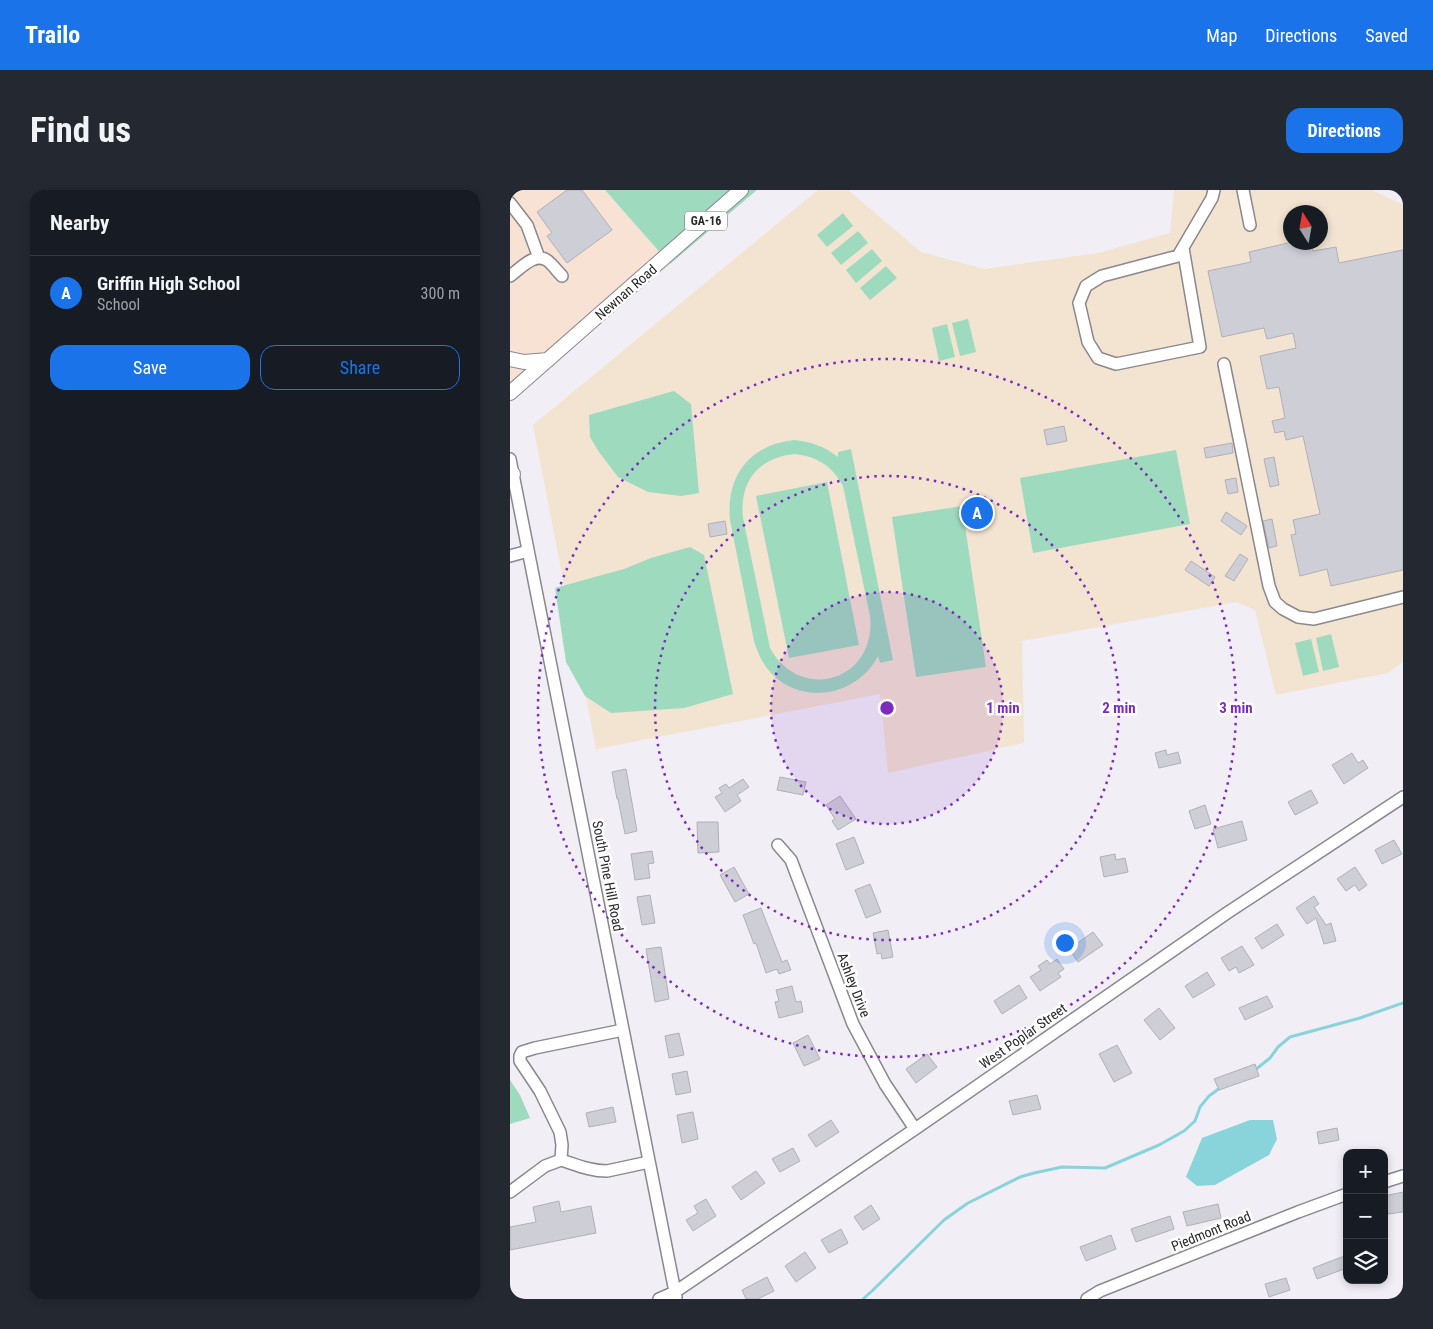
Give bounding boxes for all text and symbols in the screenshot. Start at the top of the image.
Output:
text: Trailo [25,21,80,49]
text: Map [1206,25,1237,46]
text: Directions [1265,25,1337,46]
text: Saved [1365,25,1408,46]
button: Directions [1286,108,1403,153]
text: Find us [30,110,131,151]
north arrow [1283,205,1328,250]
text: Nearby [50,211,109,235]
road number: GA-16 [685,212,727,230]
street label: Newnan Road [592,261,660,323]
text: Griffin High School [97,272,240,295]
text: A [61,284,71,303]
text: 300 m [421,284,460,303]
text: School [97,295,140,314]
button: Save [50,345,250,390]
button: Share [260,345,460,390]
pin: A [961,494,993,532]
centre of rings [878,699,896,717]
text: 1 min [986,699,1020,717]
text: 2 min [1102,699,1136,717]
text: 3 min [1219,699,1253,717]
street label: South Pine Hill Road [589,819,627,933]
your location [1052,930,1078,956]
street label: Ashley Drive [834,950,874,1020]
street label: West Poplar Street [976,1000,1070,1072]
map controls [1343,1149,1388,1284]
button: + [1343,1149,1388,1194]
button: − [1343,1194,1388,1239]
street label: Piedmont Road [1169,1208,1253,1254]
button: layers [1343,1239,1388,1284]

